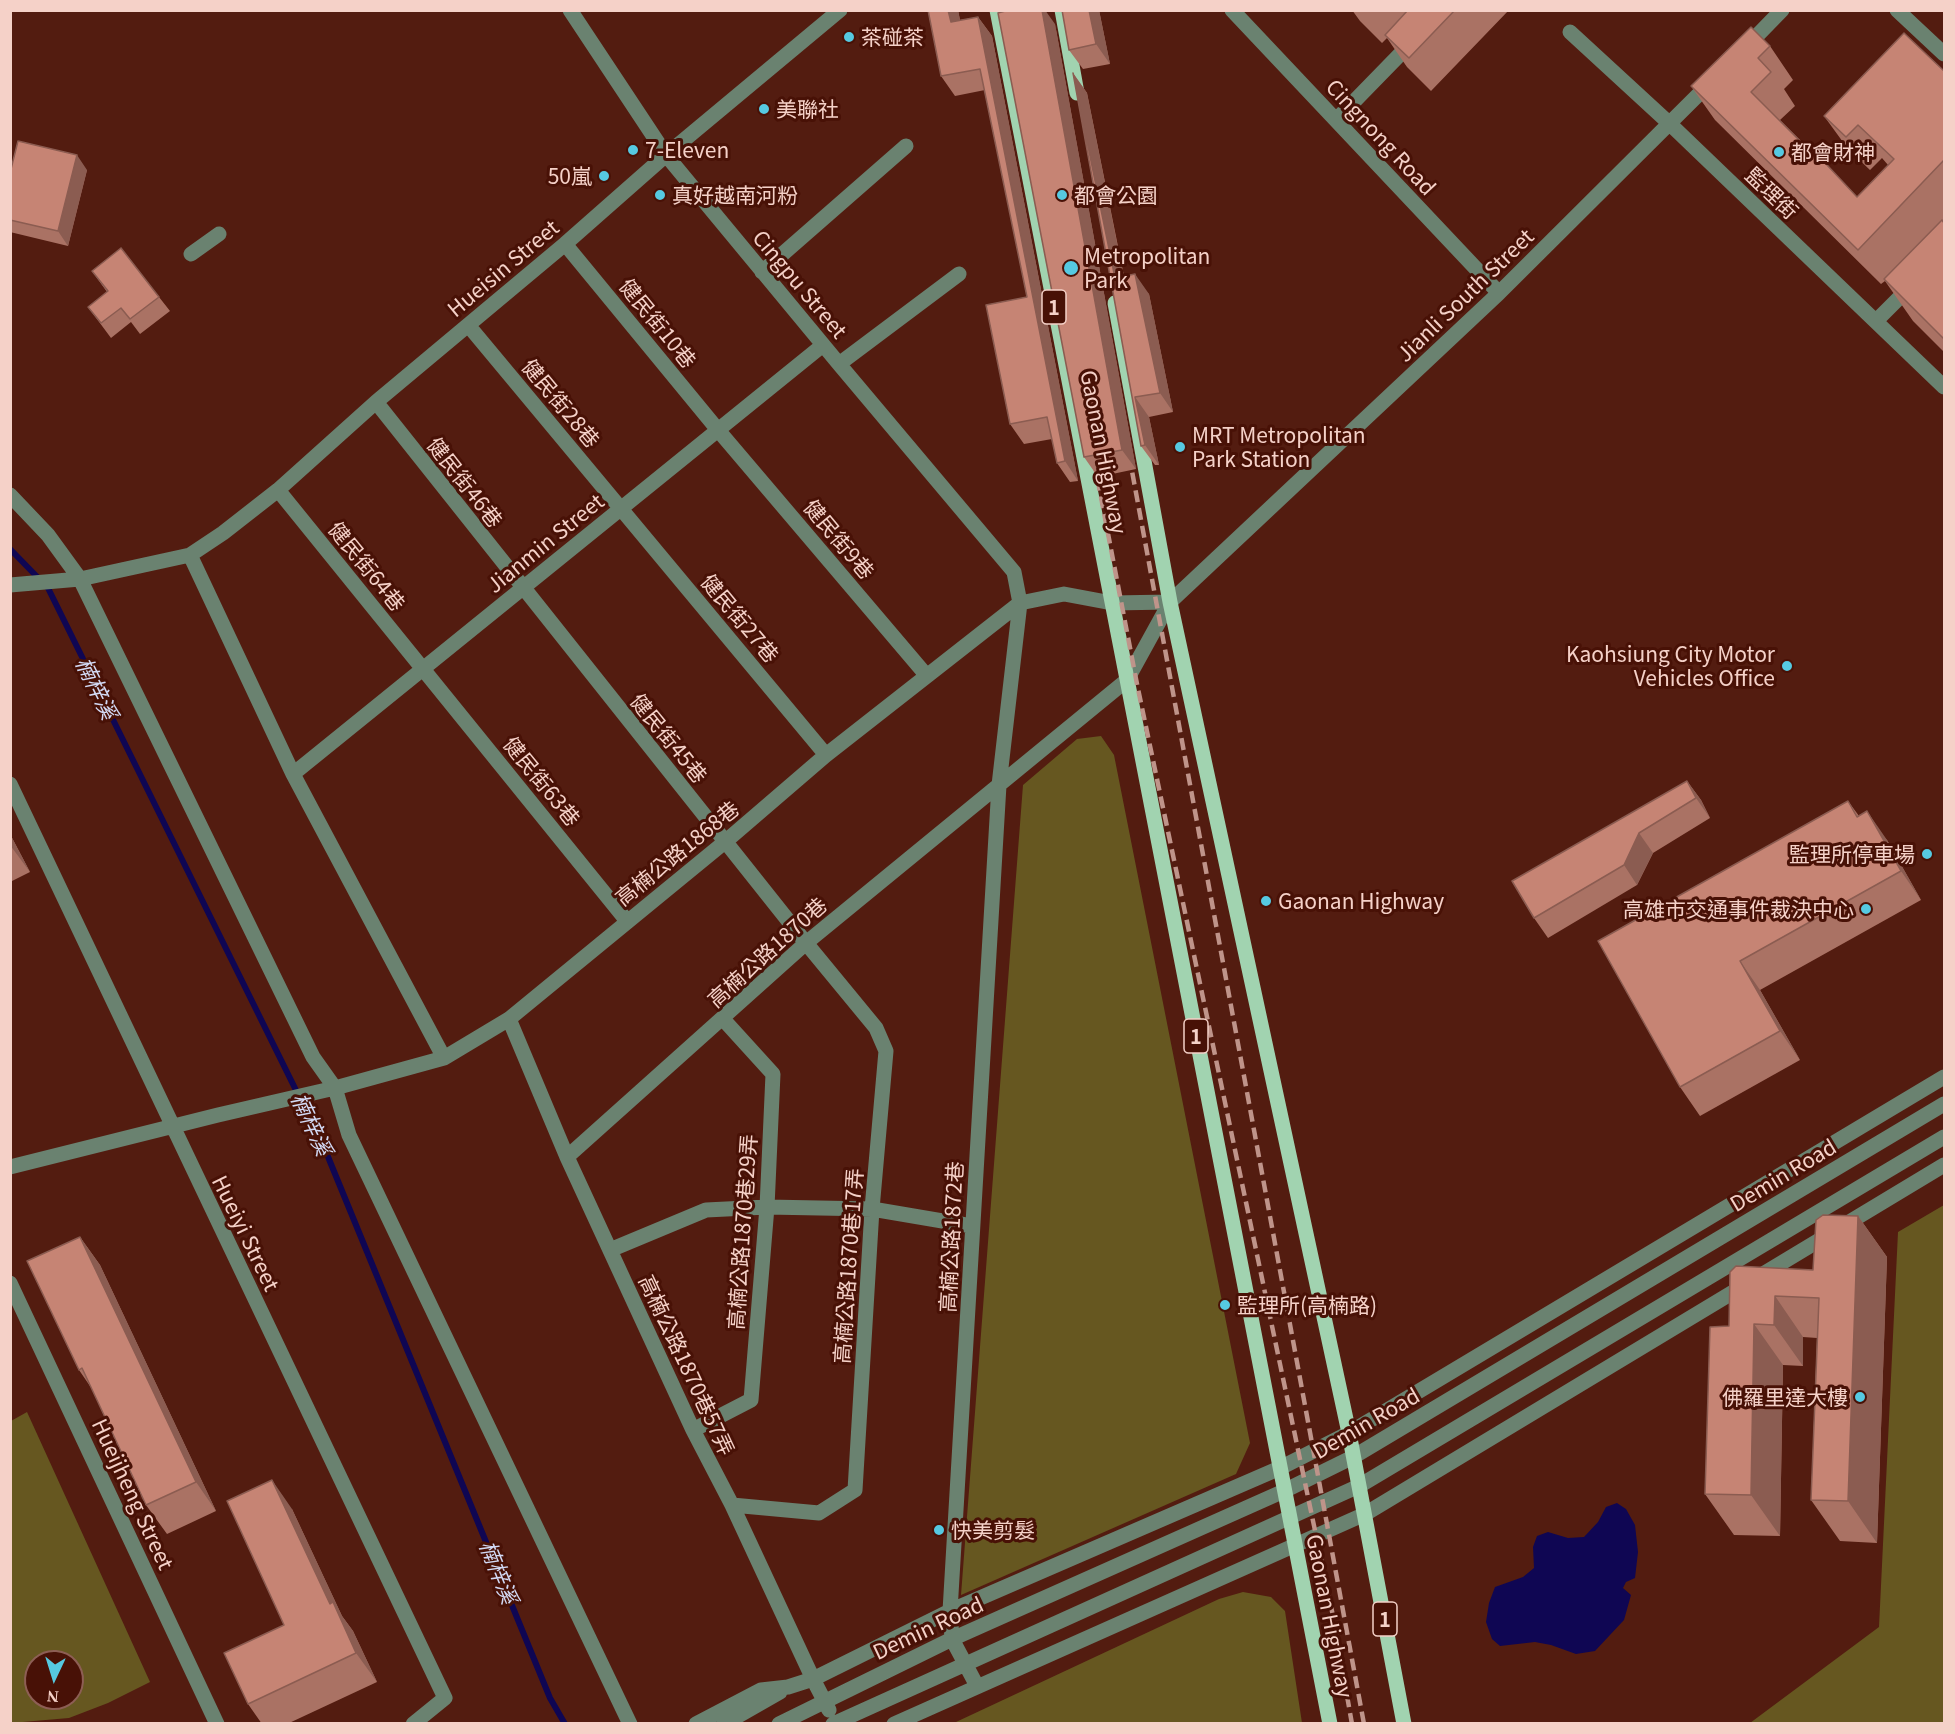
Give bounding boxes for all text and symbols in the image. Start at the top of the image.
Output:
place label: 茶碰茶 [861,24,924,50]
marker: 茶碰茶 [842,30,856,44]
street label: Cingnong Road [1321,74,1441,200]
place label: 美聯社 [776,96,839,122]
marker: 美聯社 [757,102,771,116]
place label: 7-Eleven [645,137,729,163]
place label: 都會財神 [1791,139,1875,165]
marker: 7-Eleven [626,143,640,157]
marker: 都會財神 [1772,145,1786,159]
street label: 監理街 [1741,162,1803,224]
place label: 50嵐 [548,163,592,189]
marker: 50嵐 [597,169,611,183]
place label: 真好越南河粉 [672,182,798,208]
place label: 都會公園 [1074,182,1158,208]
marker: 真好越南河粉 [653,188,667,202]
marker: 都會公園 [1055,188,1069,202]
street label: Hueisin Street [442,214,564,322]
street label: Jianli South Street [1392,223,1538,367]
street label: Cingpu Street [748,225,852,343]
place label: Metropolitan Park [1084,243,1210,293]
marker: Metropolitan Park [1062,259,1080,277]
street label: 健民街10巷 [614,273,702,373]
road number: 1 [1042,290,1066,324]
street label: 健民街28巷 [517,354,605,452]
street label: Gaonan Highway [1076,368,1132,536]
place label: MRT Metropolitan Park Station [1192,422,1366,472]
street label: 健民街46巷 [422,432,508,532]
marker: MRT Metropolitan Park Station [1173,440,1187,454]
street label: Jianmin Street [482,488,608,598]
street label: 健民街9巷 [799,494,879,584]
street label: 健民街64巷 [323,516,411,616]
street label: 健民街27巷 [696,569,784,667]
place label: Kaohsiung City Motor Vehicles Office [1566,641,1775,691]
water label: 楠梓溪 [71,653,123,723]
marker: Kaohsiung City Motor Vehicles Office [1780,659,1794,673]
street label: 健民街45巷 [625,688,713,788]
street label: 健民街63巷 [498,731,586,831]
street label: 高楠公路1868巷 [610,795,744,911]
place label: 監理所停車場 [1789,841,1915,867]
marker: 監理所停車場 [1920,847,1934,861]
place label: Gaonan Highway [1278,888,1444,914]
street label: 高楠公路1870巷 [702,892,832,1012]
marker: Gaonan Highway [1259,894,1273,908]
place label: 高雄市交通事件裁決中心 [1623,896,1854,922]
marker: 高雄市交通事件裁決中心 [1859,902,1873,916]
road number: 1 [1184,1019,1208,1053]
water label: 楠梓溪 [286,1089,338,1159]
street label: 高楠公路1870巷29弄 [723,1133,761,1331]
street label: Demin Road [1725,1134,1841,1216]
street label: 高楠公路1872巷 [934,1161,968,1313]
street label: 高楠公路1870巷17弄 [829,1167,867,1365]
street label: Hueiyi Street [207,1171,285,1295]
street label: 高楠公路1870巷57弄 [634,1271,740,1459]
place label: 監理所(高楠路) [1237,1292,1377,1318]
marker: 監理所(高楠路) [1218,1298,1232,1312]
street label: Demin Road [1308,1382,1424,1464]
place label: 佛羅里達大樓 [1722,1384,1848,1410]
marker: 佛羅里達大樓 [1853,1390,1867,1404]
street label: Hueijheng Street [87,1415,179,1573]
place label: 快美剪髮 [951,1517,1035,1543]
marker: 快美剪髮 [932,1523,946,1537]
street label: Gaonan Highway [1302,1532,1358,1700]
water label: 楠梓溪 [474,1536,524,1608]
street label: Demin Road [869,1591,987,1665]
road number: 1 [1373,1602,1397,1636]
north arrow [24,1650,84,1710]
text: N [46,1688,59,1705]

